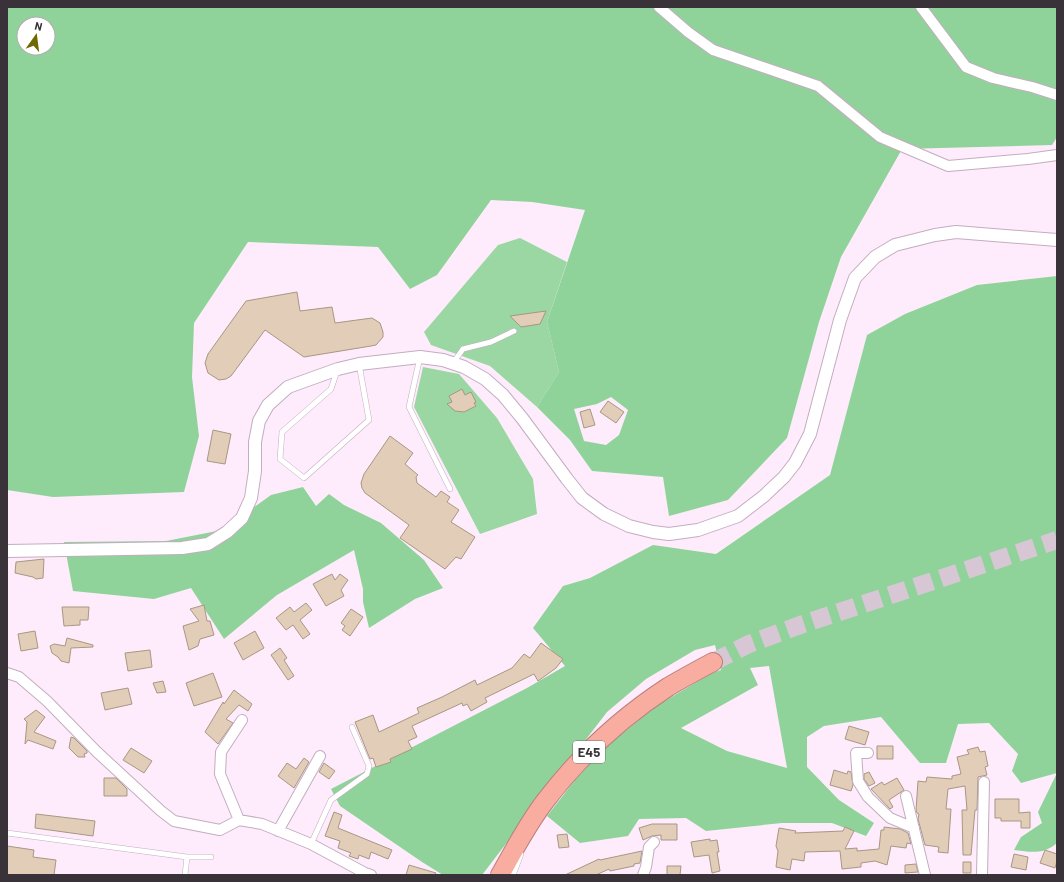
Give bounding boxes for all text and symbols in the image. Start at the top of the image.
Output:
north arrow [16,16,56,56]
text: N [33,19,44,33]
road number: E45 [573,741,605,763]

